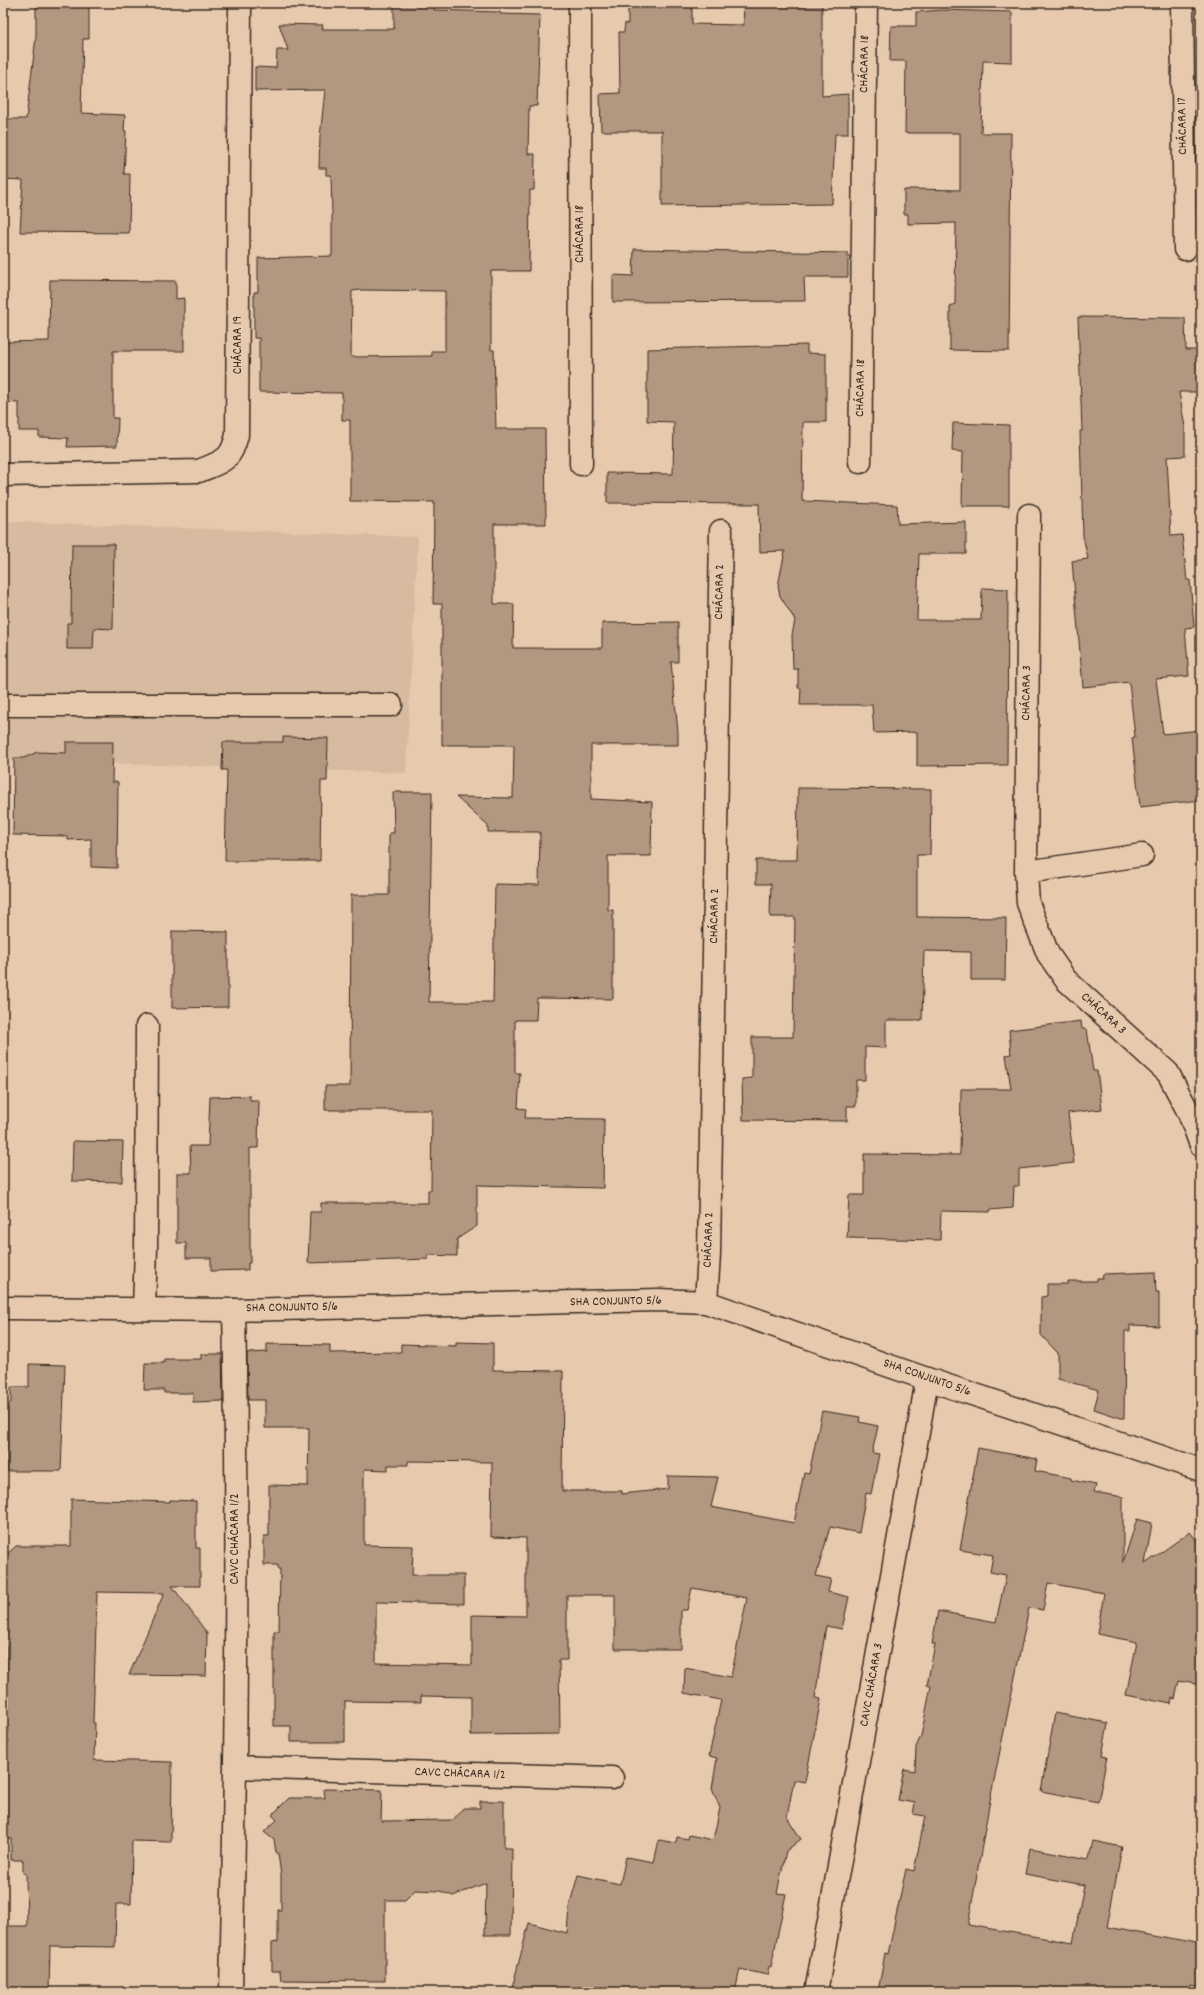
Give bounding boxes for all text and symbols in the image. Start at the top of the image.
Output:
street label: CHÁCARA 18 [855,35,875,93]
street label: CHÁCARA 17 [1173,97,1193,155]
street label: CHÁCARA 18 [571,205,590,263]
street label: CHÁCARA 19 [229,316,248,374]
street label: CHÁCARA 18 [851,359,871,417]
street label: CHÁCARA 2 [710,564,730,620]
street label: CHÁCARA 3 [1017,665,1037,721]
street label: CHÁCARA 2 [705,888,725,944]
street label: CHÁCARA 3 [1076,988,1130,1040]
street label: CHÁCARA 2 [699,1212,719,1268]
street label: SHA CONJUNTO 5/6 [570,1292,662,1312]
street label: SHA CONJUNTO 5/6 [246,1298,338,1318]
street label: SHA CONJUNTO 5/6 [880,1354,974,1402]
street label: CAVC CHÁCARA 1/2 [226,1493,245,1585]
street label: CAVC CHÁCARA 3 [855,1642,889,1728]
street label: CAVC CHÁCARA 1/2 [414,1763,506,1785]

